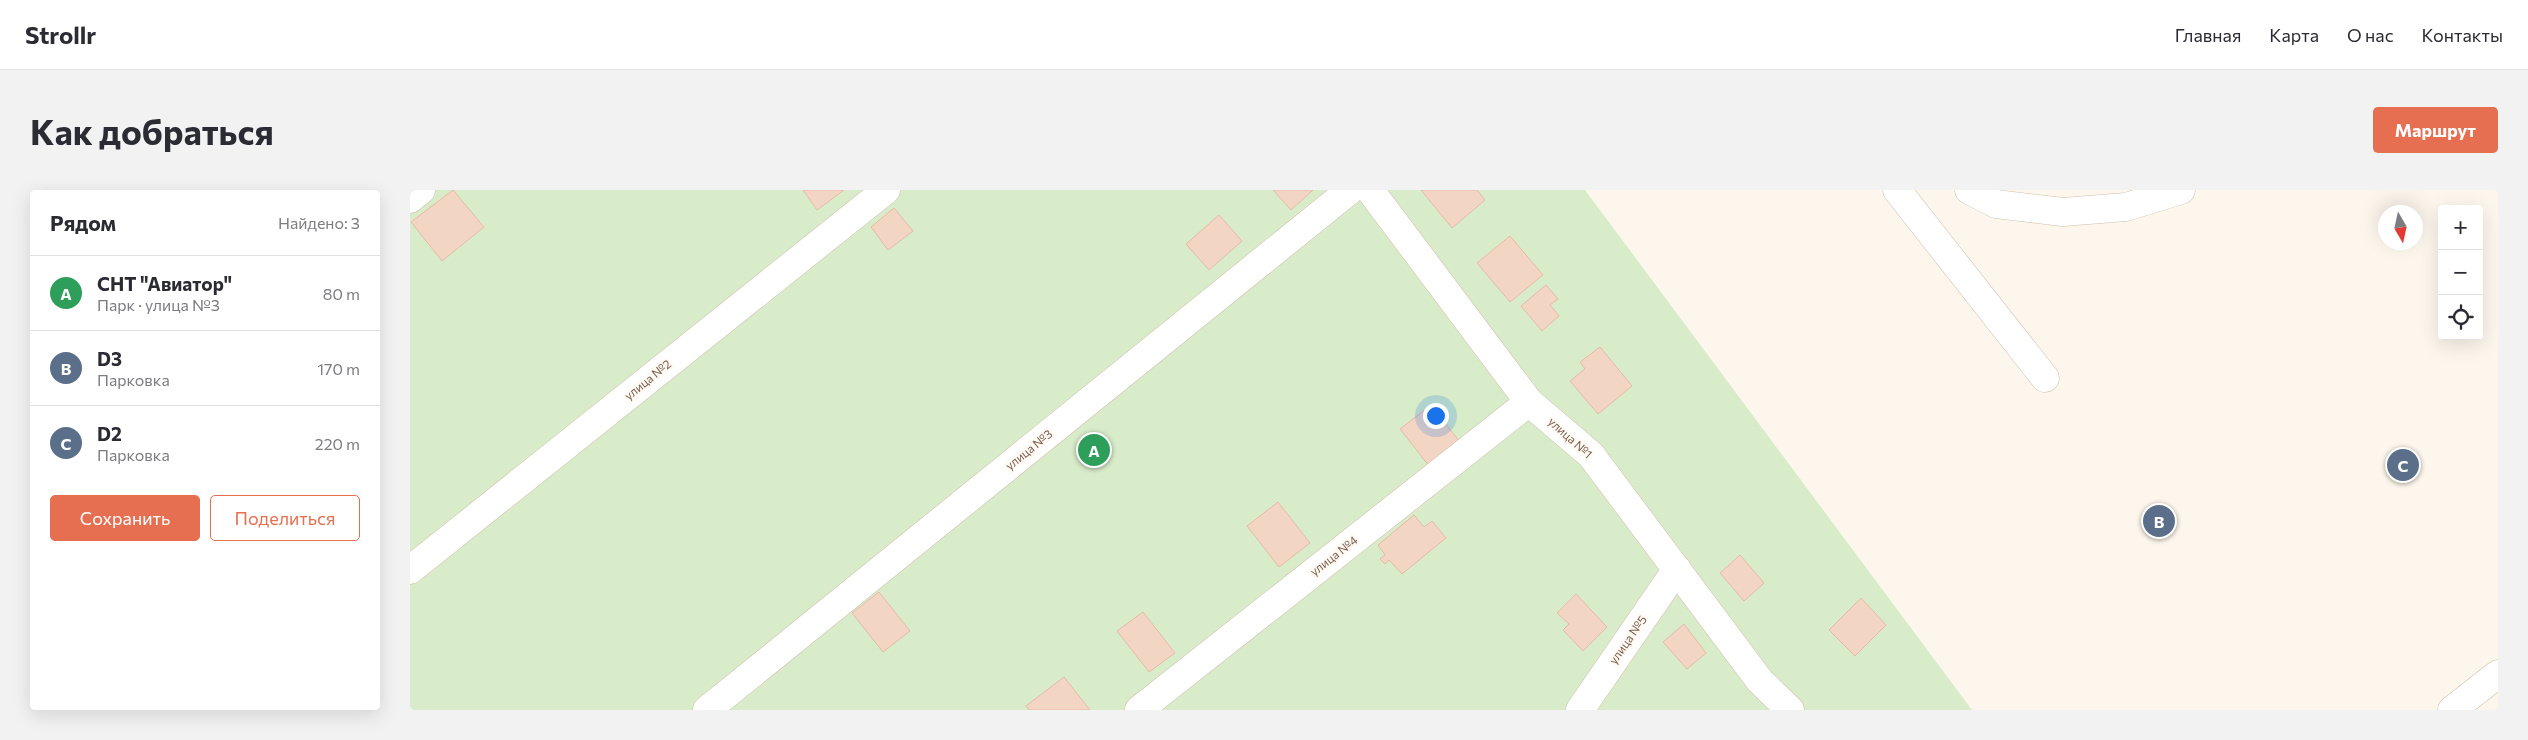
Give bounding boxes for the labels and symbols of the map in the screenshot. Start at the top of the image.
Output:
north arrow [2378,205,2423,250]
street label: улица №2 [621,356,674,402]
your location [1423,403,1449,429]
street label: улица №1 [1546,414,1596,461]
street label: улица №3 [1002,426,1055,472]
pin: A [1078,431,1110,469]
pin: C [2387,446,2419,484]
pin: B [2143,502,2175,540]
street label: улица №4 [1307,532,1360,578]
street label: улица №5 [1605,612,1649,666]

